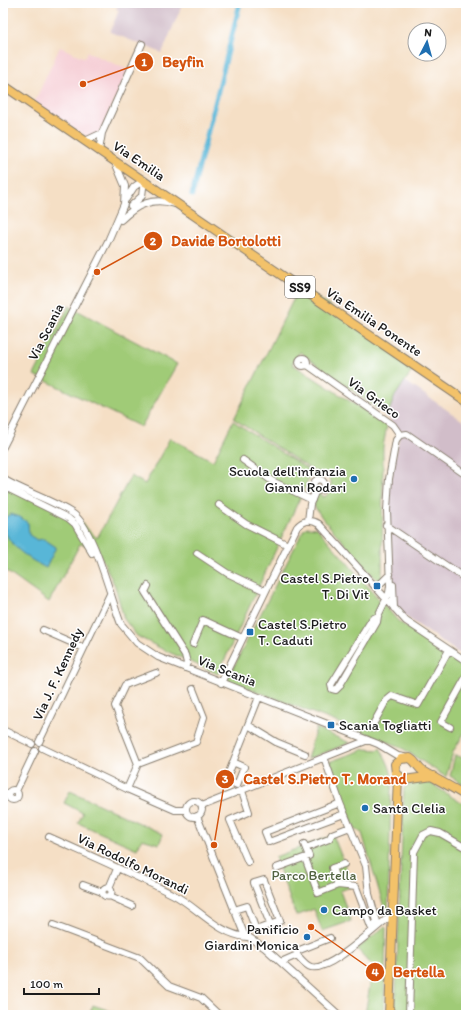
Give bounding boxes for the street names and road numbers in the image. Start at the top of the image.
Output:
street label: Via Emilia [110,137,168,185]
road number: SS9 [285,276,315,298]
street label: Via Emilia Ponente [323,284,425,361]
street label: Via Scania [24,301,68,363]
street label: Via Grieco [344,373,404,423]
street label: Via J. F. Kennedy [29,625,87,723]
street label: Via Scania [195,652,259,690]
street label: Via Rodolfo Morandi [75,830,191,898]

